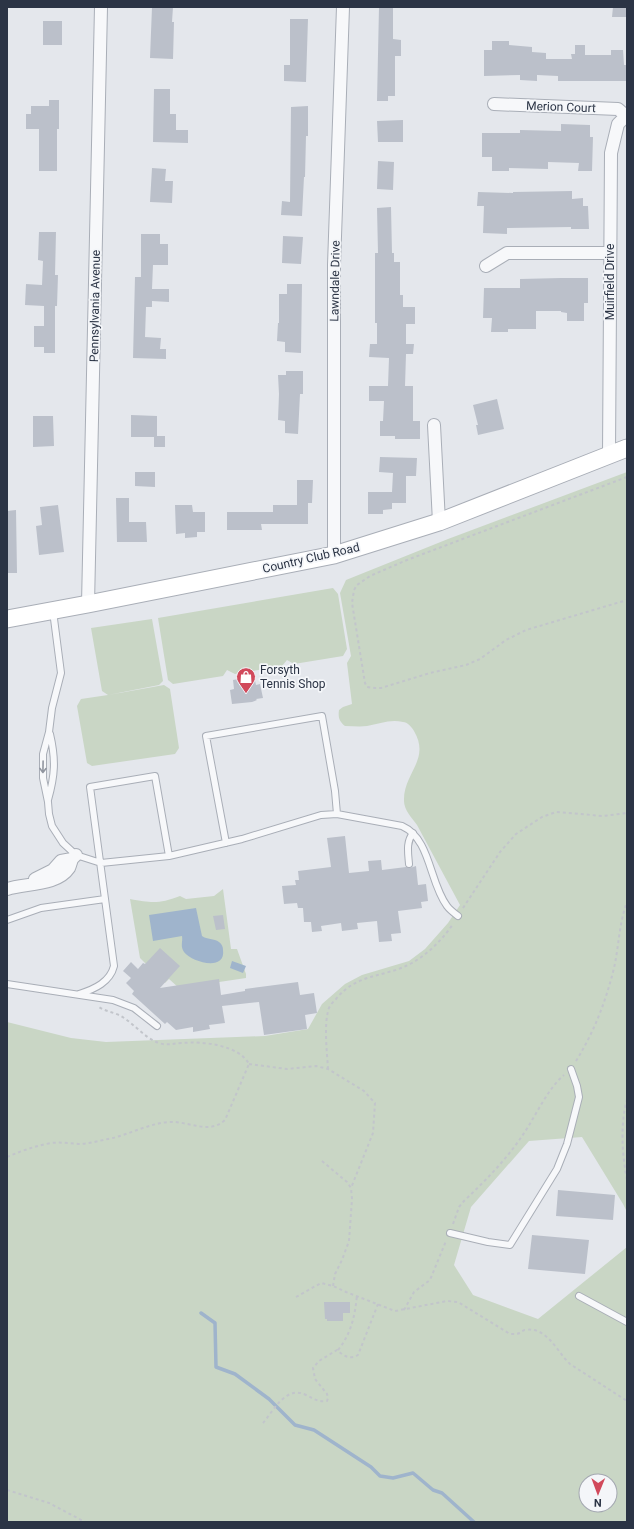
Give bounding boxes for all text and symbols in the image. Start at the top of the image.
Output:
street label: Merion Court [526,99,596,115]
street label: Lawndale Drive [327,240,343,322]
street label: Muirfield Drive [603,244,617,320]
street label: Pennsylvania Avenue [87,250,103,362]
street label: Country Club Road [261,540,361,576]
place label: Forsyth Tennis Shop [260,663,326,691]
shop icon: Forsyth Tennis Shop [235,666,257,694]
one-way arrow [39,760,47,773]
north arrow [578,1473,618,1513]
text: N [594,1496,602,1509]

